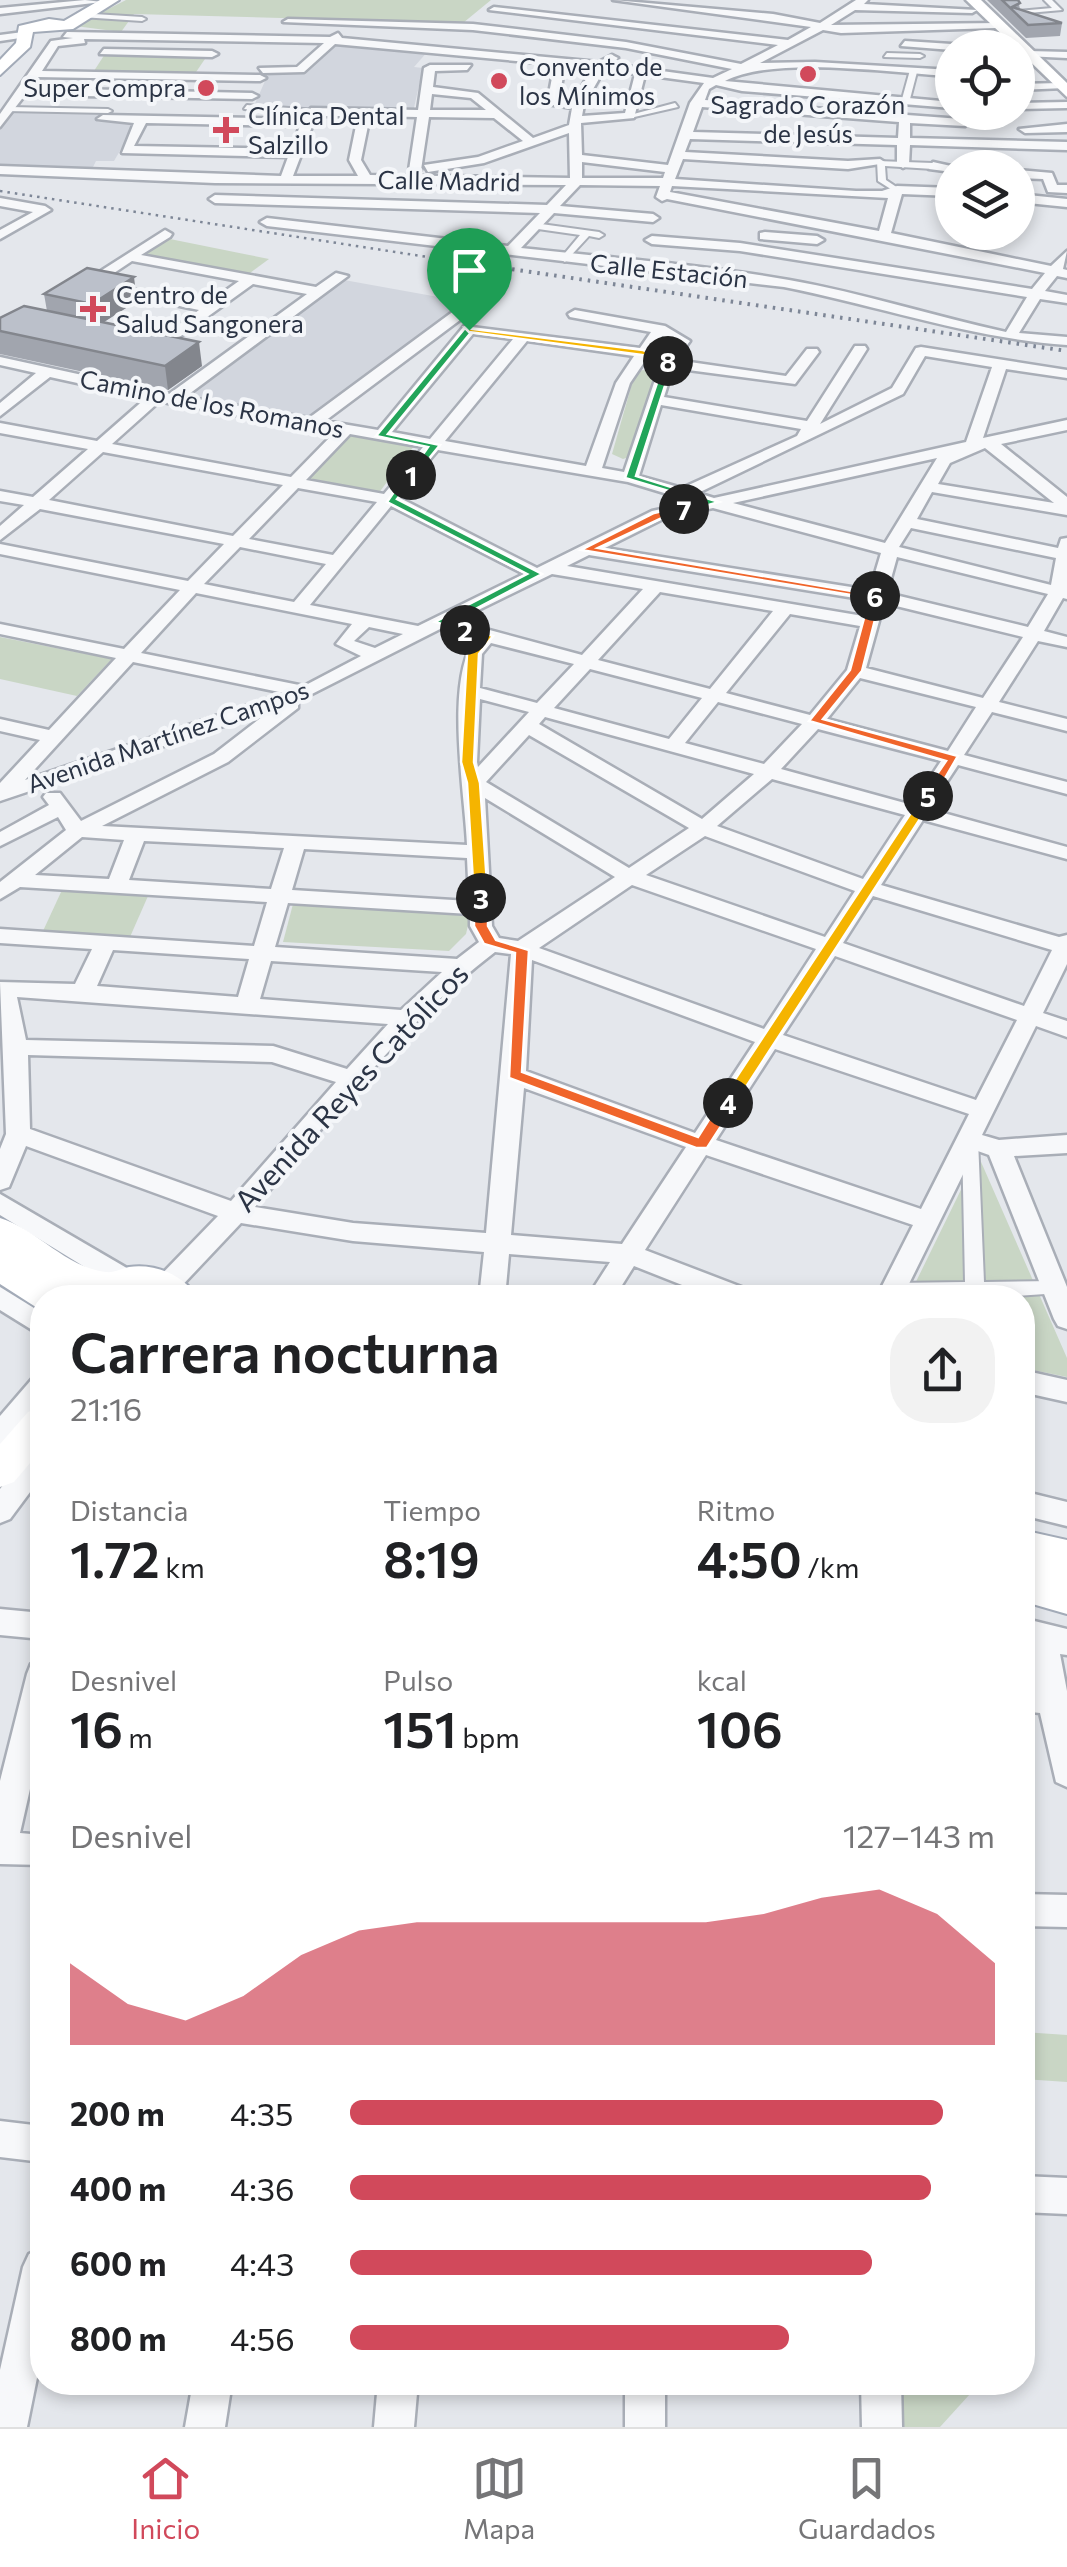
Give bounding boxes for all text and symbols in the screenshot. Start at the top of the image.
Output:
map controls [935,30,1035,250]
button: locate [935,30,1035,130]
place label: Convento de los Mínimos [519,51,662,110]
marker: Sagrado Corazón de Jesús [797,63,819,85]
marker: Convento de los Mínimos [488,70,510,92]
place label: Super Compra [23,72,186,102]
marker: Super Compra [195,77,217,99]
place label: Sagrado Corazón de Jesús [711,89,905,148]
place label: Clínica Dental Salzillo [248,100,404,159]
marker: Clínica Dental Salzillo [213,117,239,143]
button: layers [935,150,1035,250]
street label: Calle Madrid [377,164,521,196]
pin [427,228,512,331]
icon: arrive [442,243,497,298]
street label: Calle Estación [589,247,749,293]
place label: Centro de Salud Sangonera [116,279,304,338]
marker: Centro de Salud Sangonera [80,296,106,322]
pin: 8 [643,336,693,386]
text: 8 [659,344,677,378]
street label: Camino de los Romanos [78,363,347,443]
pin: 1 [386,450,436,500]
text: 1 [405,458,417,492]
pin: 7 [659,484,709,534]
text: 7 [676,492,692,526]
pin: 6 [850,571,900,621]
text: 6 [866,579,884,613]
pin: 2 [440,605,490,655]
text: 2 [457,613,473,647]
street label: Avenida Martínez Campos [23,674,312,798]
pin: 5 [903,771,953,821]
text: 5 [920,779,936,813]
pin: 3 [456,873,506,923]
text: 3 [473,881,489,915]
street label: Avenida Reyes Católicos [225,954,475,1218]
pin: 4 [703,1078,753,1128]
text: 4 [719,1086,737,1120]
text: Carrera nocturna [70,1317,500,1384]
button: share [890,1318,995,1423]
text: 21:16 [70,1388,142,1428]
text: Distancia [70,1493,188,1527]
text: Tiempo [383,1493,481,1527]
text: Ritmo [697,1493,775,1527]
text: 1.72 [70,1527,160,1588]
text: 8:19 [383,1527,480,1588]
text: 4:50 [697,1527,802,1588]
text: km [160,1550,205,1584]
text: /km [802,1550,859,1584]
text: Desnivel [70,1663,177,1697]
text: Pulso [383,1663,453,1697]
text: kcal [697,1663,747,1697]
text: 16 [70,1697,123,1758]
text: 151 [383,1697,457,1758]
text: 106 [697,1697,783,1758]
text: m [123,1720,153,1754]
text: bpm [457,1720,520,1754]
text: Desnivel [70,1815,192,1855]
text: 127–143 m [843,1815,995,1855]
text: 200 m [70,2093,165,2133]
text: 4:35 [230,2093,293,2133]
text: 400 m [70,2168,166,2208]
text: 4:36 [230,2168,294,2208]
text: 600 m [70,2243,166,2283]
text: 4:43 [230,2243,294,2283]
text: 800 m [70,2318,166,2358]
text: 4:56 [230,2318,295,2358]
tab: Inicio [131,2451,200,2545]
tab: Mapa [463,2451,535,2545]
tab: Guardados [798,2451,936,2545]

